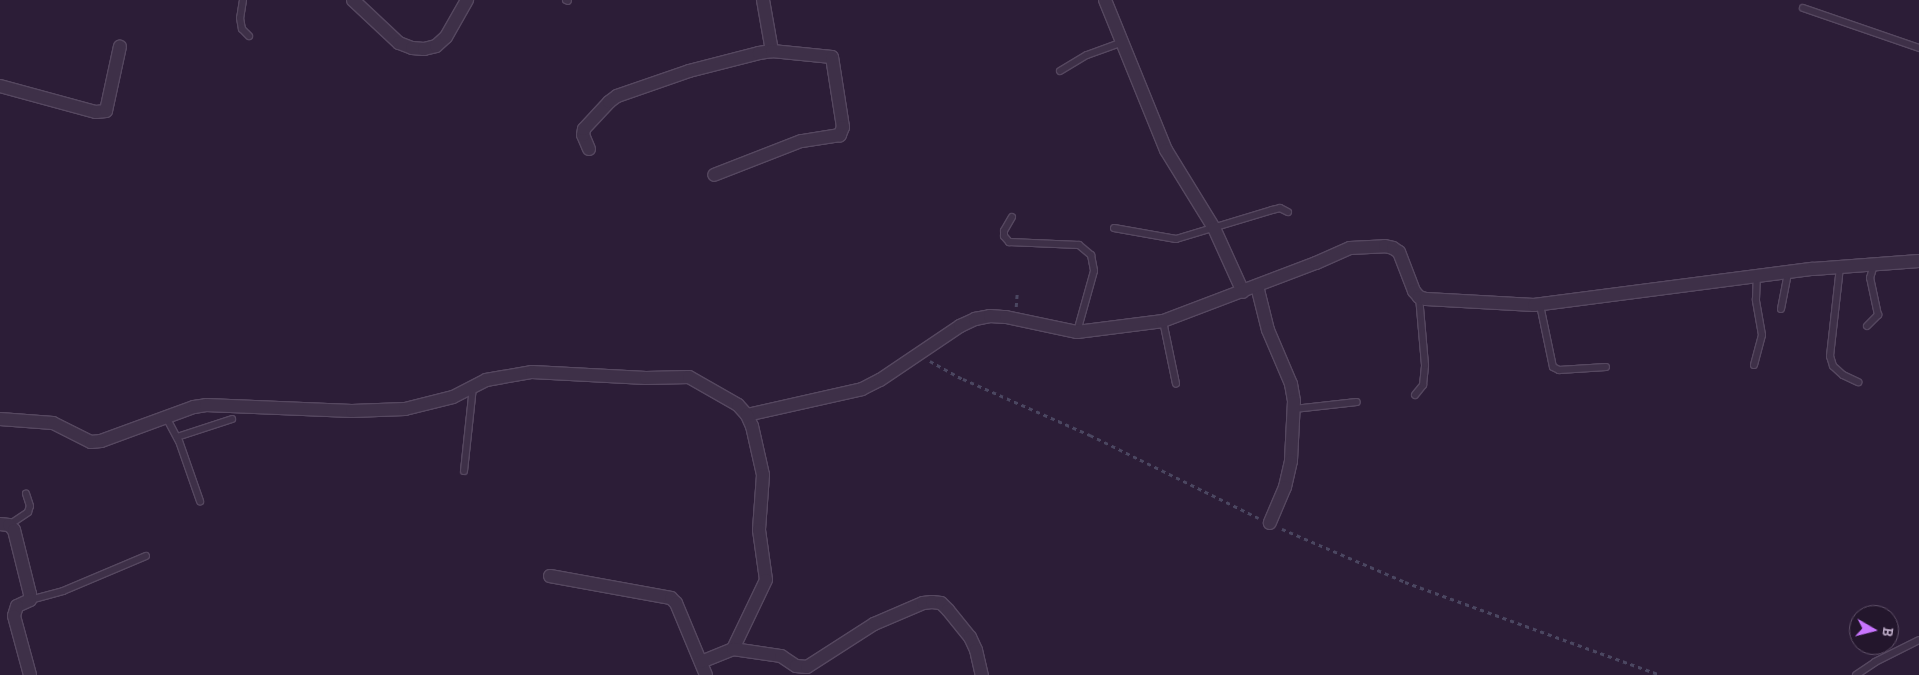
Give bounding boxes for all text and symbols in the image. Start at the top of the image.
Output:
north arrow [1849,605,1899,655]
text: B [1878,626,1897,638]

